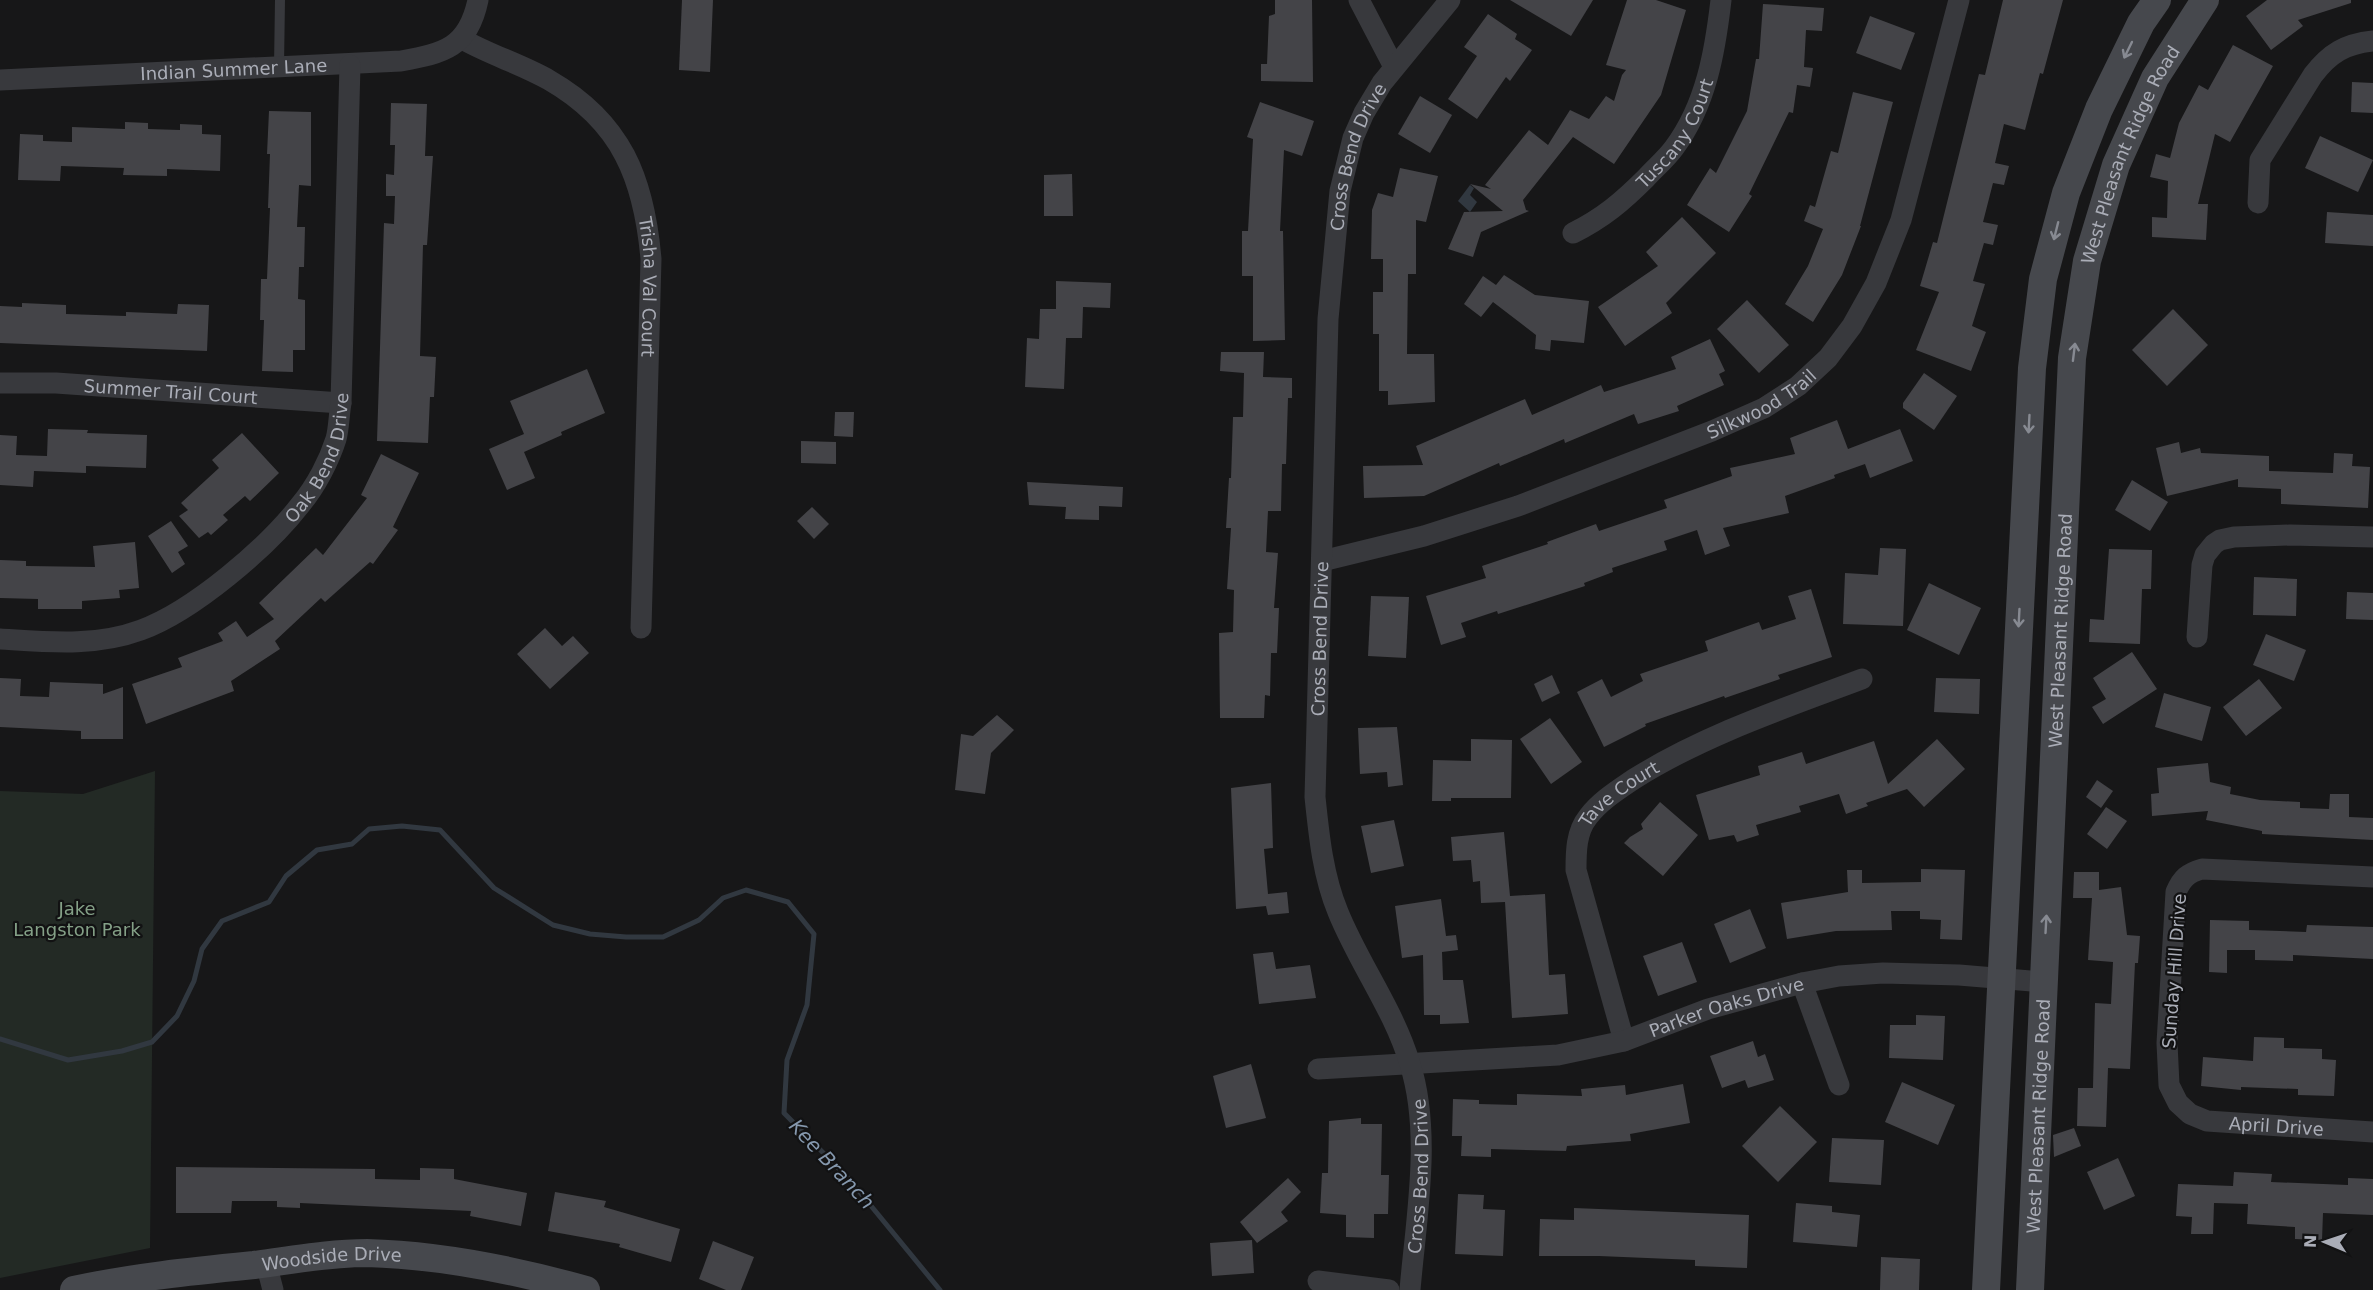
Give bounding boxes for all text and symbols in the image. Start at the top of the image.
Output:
street label: West Pleasant Ridge Road [2076,41,2184,267]
one-way arrow [2121,41,2133,59]
street label: Indian Summer Lane [140,54,328,84]
street label: Tuscany Court [1631,76,1717,193]
street label: Cross Bend Drive [1326,79,1390,232]
street label: Trisha Val Court [635,214,662,357]
one-way arrow [2049,221,2061,240]
one-way arrow [2068,342,2079,362]
street label: Silkwood Trail [1703,364,1820,443]
street label: Summer Trail Court [83,374,258,408]
street label: Oak Bend Drive [280,393,352,527]
one-way arrow [2024,413,2035,433]
street label: West Pleasant Ridge Road [2044,513,2075,749]
street label: Cross Bend Drive [1307,561,1332,717]
one-way arrow [2014,608,2025,628]
street label: Tave Court [1574,756,1662,831]
street label: Sunday Hill Drive [2158,893,2190,1049]
park label: Jake Langston Park [13,898,141,940]
one-way arrow [2041,915,2052,934]
street label: Parker Oaks Drive [1646,973,1806,1041]
street label: West Pleasant Ridge Road [2022,998,2054,1234]
street label: Cross Bend Drive [1403,1098,1432,1255]
street label: April Drive [2228,1112,2324,1139]
water label: Kee Branch [784,1114,880,1214]
north arrow [2295,1212,2355,1272]
text: N [2301,1234,2320,1249]
street label: Woodside Drive [260,1242,403,1274]

